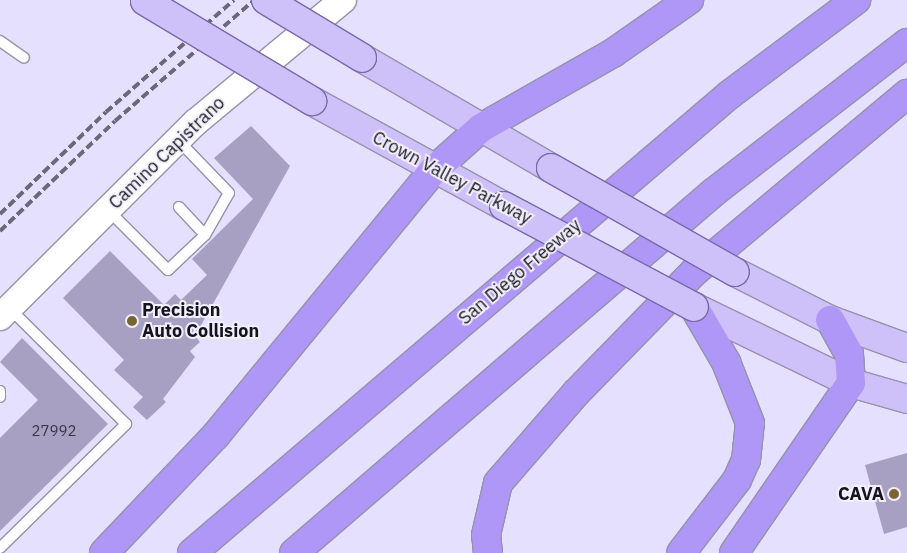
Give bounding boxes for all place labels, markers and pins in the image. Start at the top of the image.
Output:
place label: Precision Auto Collision [142,300,259,342]
marker: Precision Auto Collision [126,315,138,327]
place label: CAVA [838,483,884,505]
marker: CAVA [888,488,900,500]

